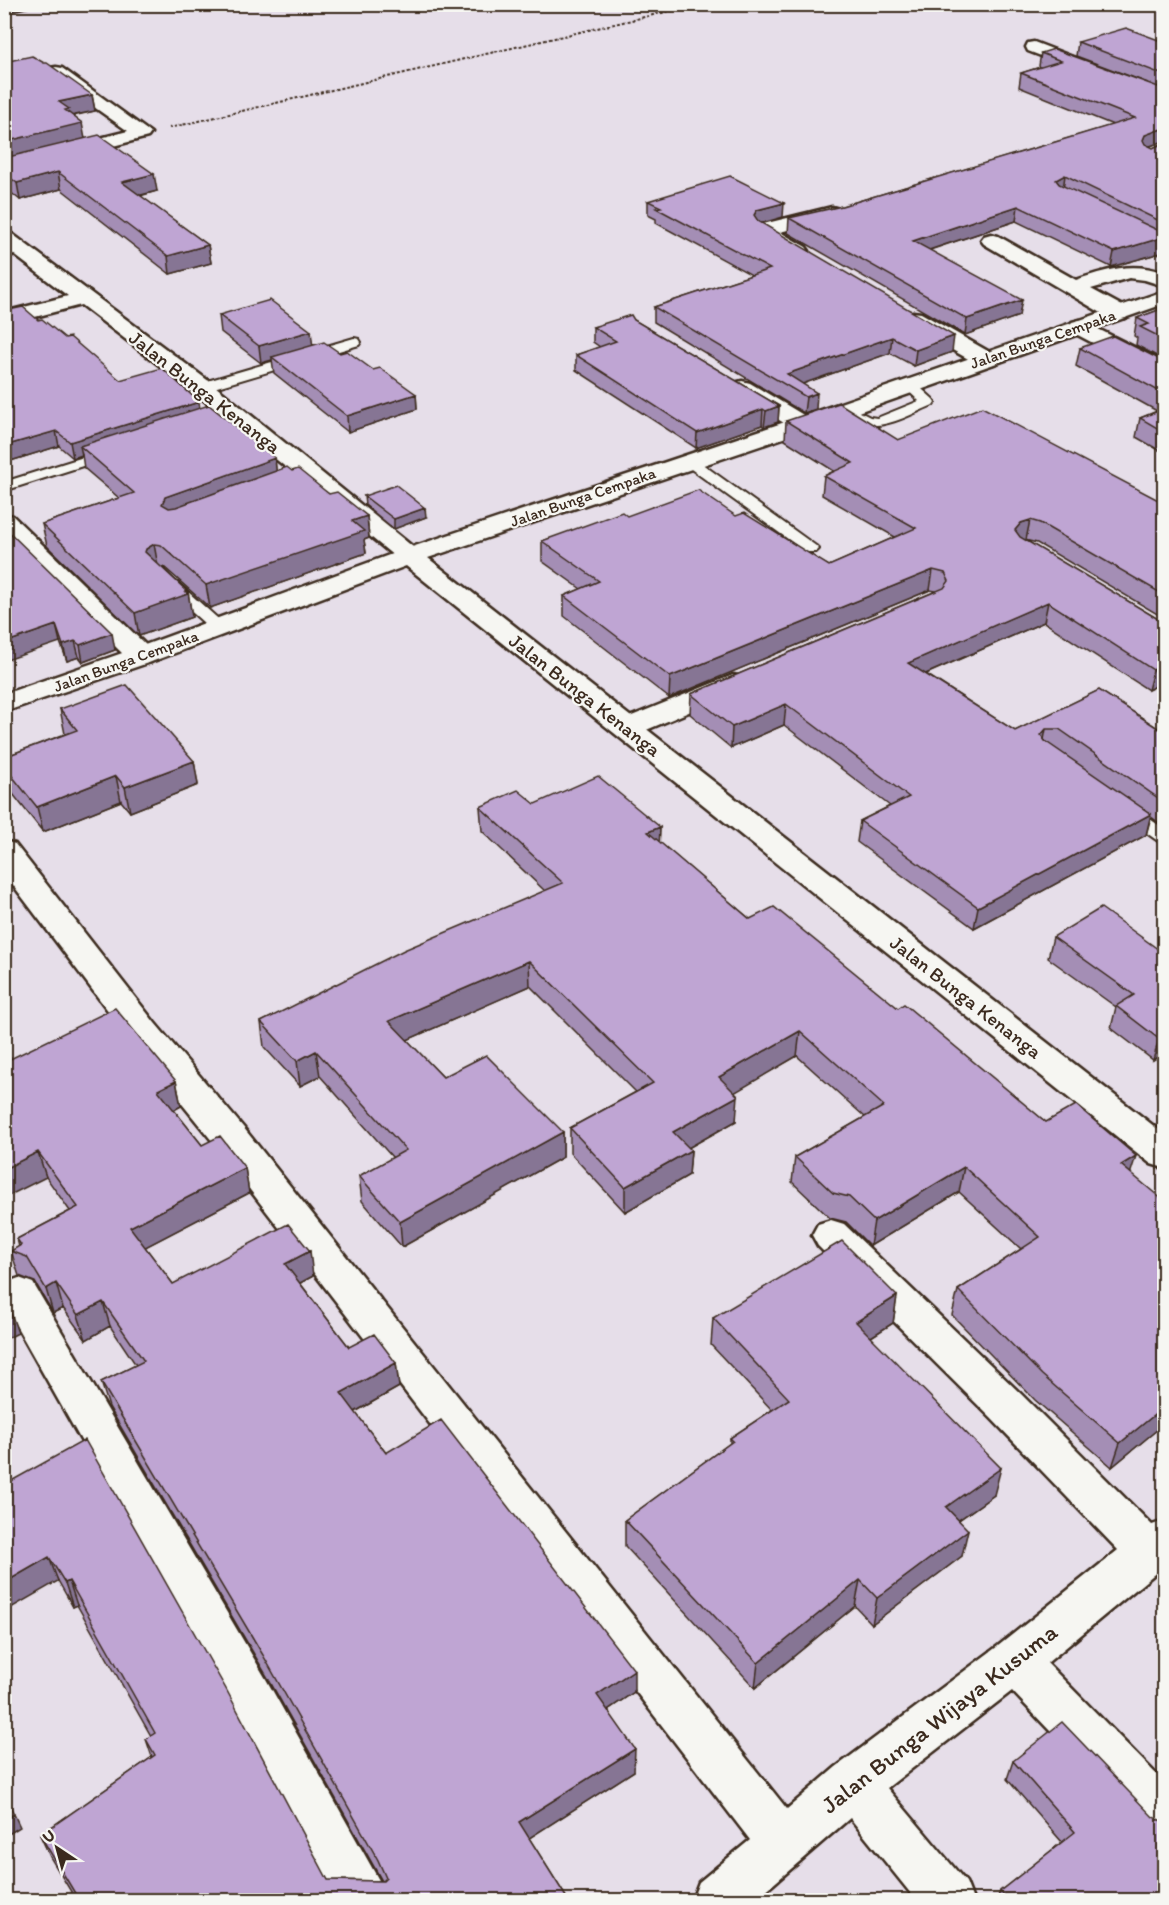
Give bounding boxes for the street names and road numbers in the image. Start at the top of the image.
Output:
street label: Jalan Bunga Cempaka [968,305,1119,373]
street label: Jalan Bunga Kenanga [124,325,286,459]
street label: Jalan Bunga Cempaka [508,463,659,531]
street label: Jalan Bunga Cempaka [51,626,202,696]
street label: Jalan Bunga Kenanga [504,628,666,762]
street label: Jalan Bunga Kenanga [885,930,1047,1064]
street label: Jalan Bunga Wijaya Kusuma [815,1617,1063,1819]

